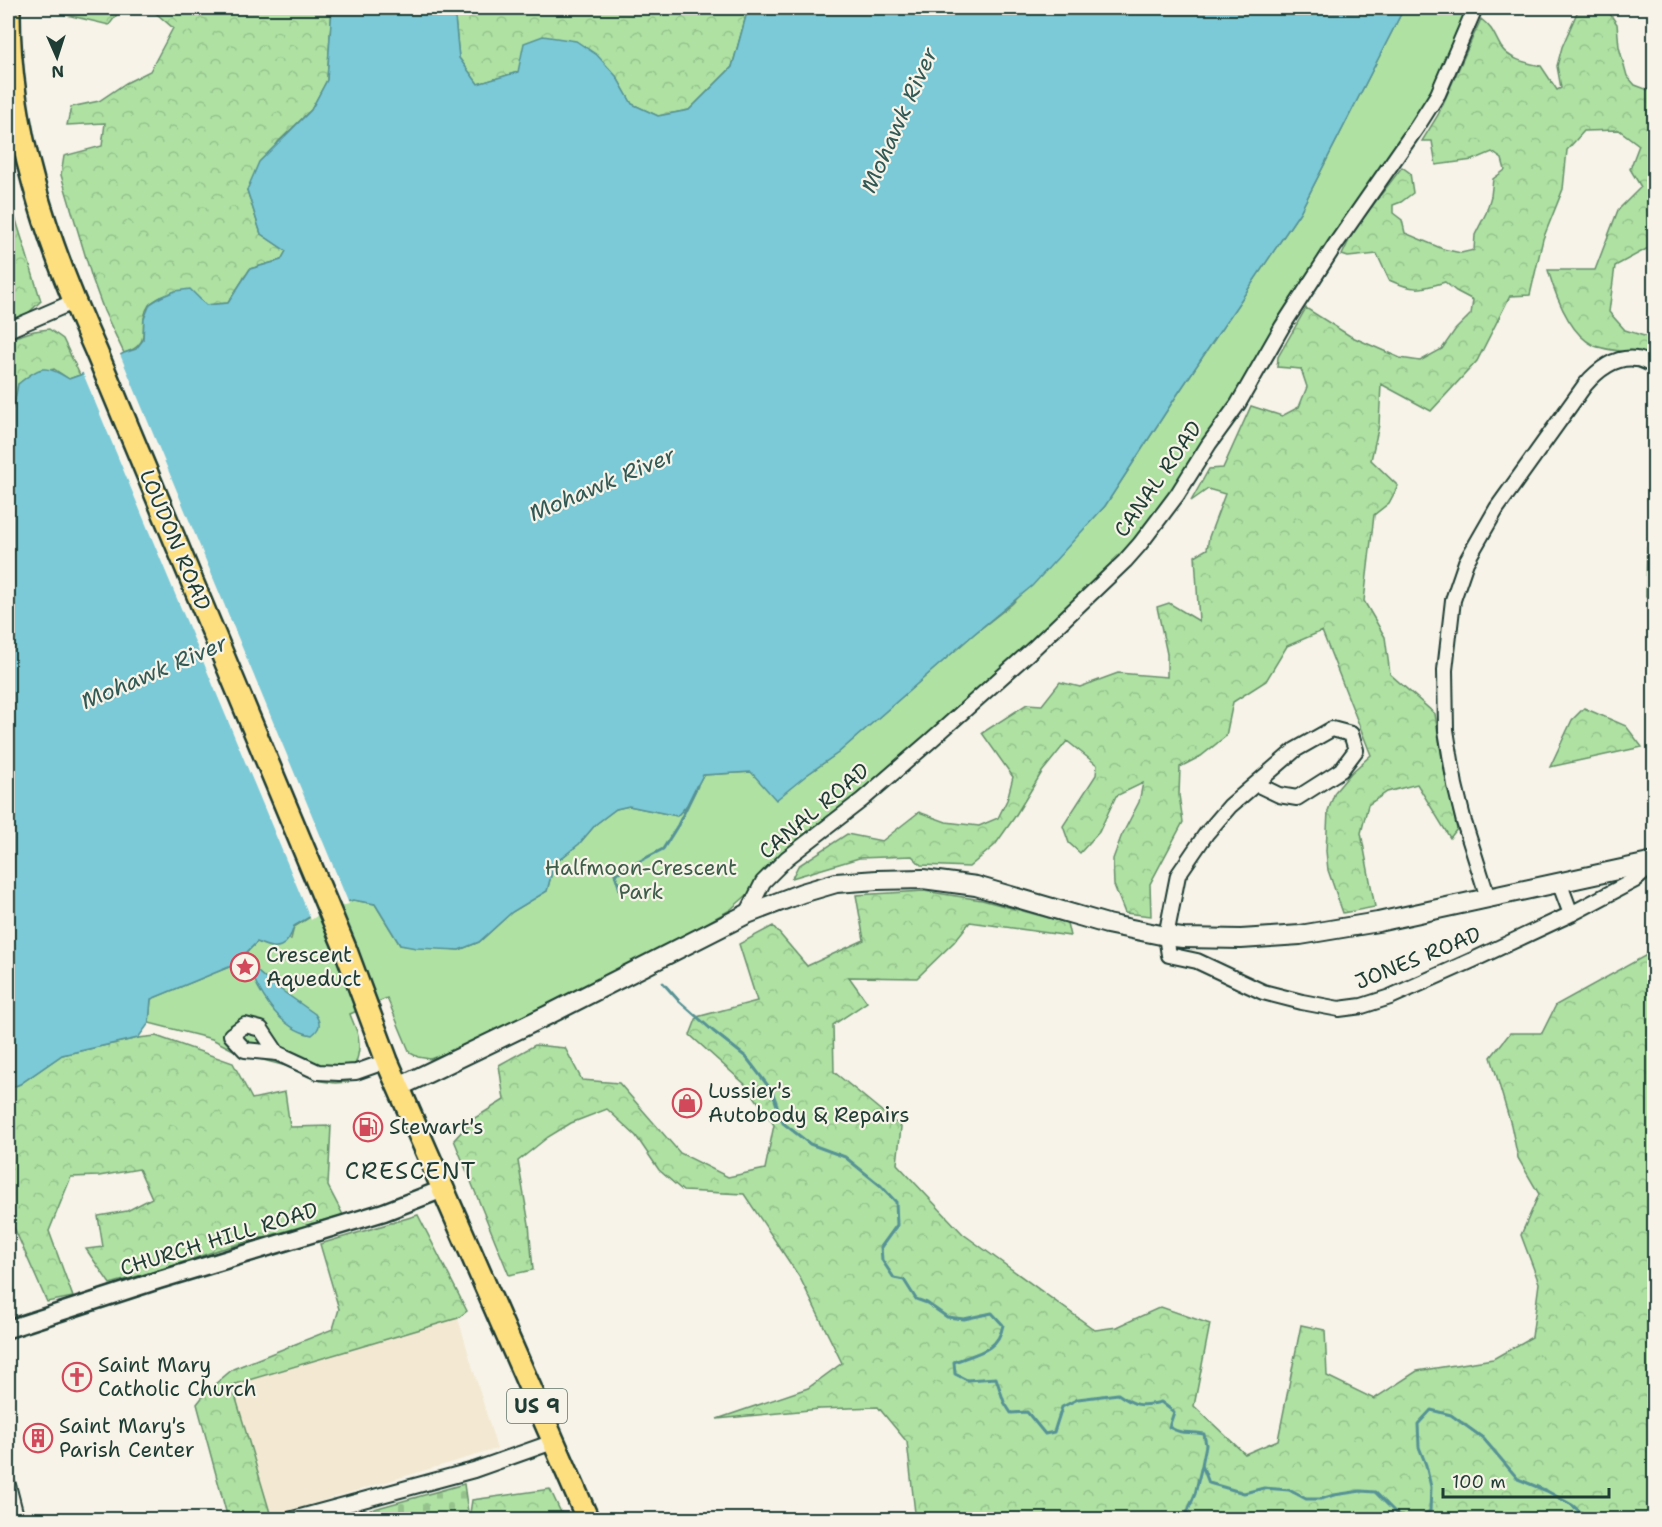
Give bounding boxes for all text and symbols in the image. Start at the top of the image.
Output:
north arrow [27,27,87,87]
water label: Mohawk River [854,42,944,197]
text: N [51,61,65,82]
street label: CANAL ROAD [1108,415,1208,543]
water label: Mohawk River [524,440,680,528]
street label: LOUDON ROAD [133,465,217,615]
water label: Mohawk River [76,628,232,716]
street label: CANAL ROAD [753,757,875,865]
park label: Halfmoon-Crescent Park [545,854,737,906]
street label: JONES ROAD [1351,920,1485,996]
place label: Crescent Aqueduct [266,941,361,993]
place icon: Crescent Aqueduct [229,951,261,983]
place label: Lussier's Autobody & Repairs [708,1077,910,1129]
shop icon: Lussier's Autobody & Repairs [671,1087,703,1119]
fuel station icon: Stewart's [352,1111,384,1143]
place label: Stewart's [389,1113,484,1141]
district label: CRESCENT [345,1155,477,1187]
street label: CHURCH HILL ROAD [117,1196,321,1282]
place label: Saint Mary Catholic Church [98,1351,257,1403]
church icon: Saint Mary Catholic Church [61,1361,93,1393]
road number: US 9 [507,1389,567,1423]
place label: Saint Mary's Parish Center [59,1412,195,1464]
building icon: Saint Mary's Parish Center [22,1422,54,1454]
scale bar [1443,1461,1610,1499]
text: 100 m [1452,1470,1506,1494]

